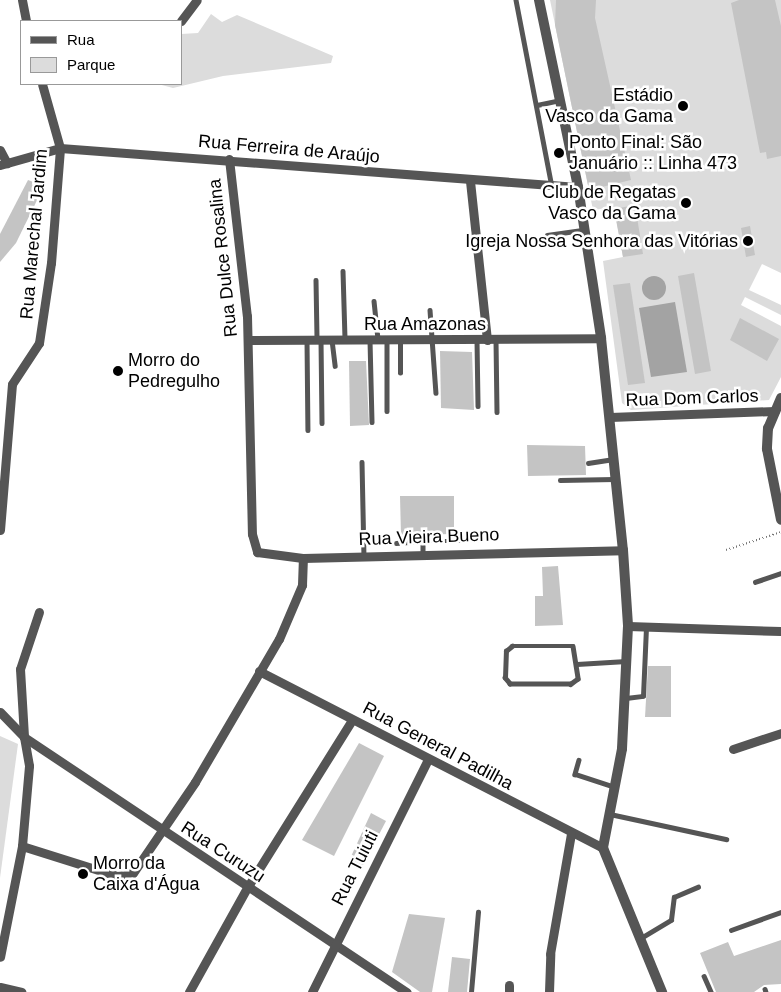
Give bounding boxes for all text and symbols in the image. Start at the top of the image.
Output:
legend [20,20,182,85]
text: Rua [67,31,95,48]
text: Parque [67,56,115,73]
place label: Estádio Vasco da Gama [545,85,673,128]
marker: Estádio Vasco da Gama [677,100,689,112]
street label: Rua Ferreira de Araújo [197,130,381,168]
place label: Ponto Final: São Januário :: Linha 473 [569,132,737,174]
marker: Ponto Final: São Januário :: Linha 473 [553,147,565,159]
street label: Rua Marechal Jardim [16,148,52,320]
street label: Rua Dulce Rosalina [204,178,242,338]
place label: Club de Regatas Vasco da Gama [542,182,676,224]
marker: Club de Regatas Vasco da Gama [680,197,692,209]
place label: Igreja Nossa Senhora das Vitórias [465,230,738,252]
marker: Igreja Nossa Senhora das Vitórias [742,235,754,247]
street label: Rua Amazonas [363,313,487,335]
place label: Morro do Pedregulho [128,350,220,392]
marker: Morro do Pedregulho [112,365,124,377]
street label: Rua Dom Carlos [625,385,759,411]
street label: Rua Vieira Bueno [358,524,500,550]
street label: Rua General Padilha [359,697,517,795]
street label: Rua Curuzu [177,817,269,887]
street label: Rua Tuiuti [327,827,383,909]
place label: Morro da Caixa d'Água [93,853,200,896]
marker: Morro da Caixa d'Água [77,868,89,880]

